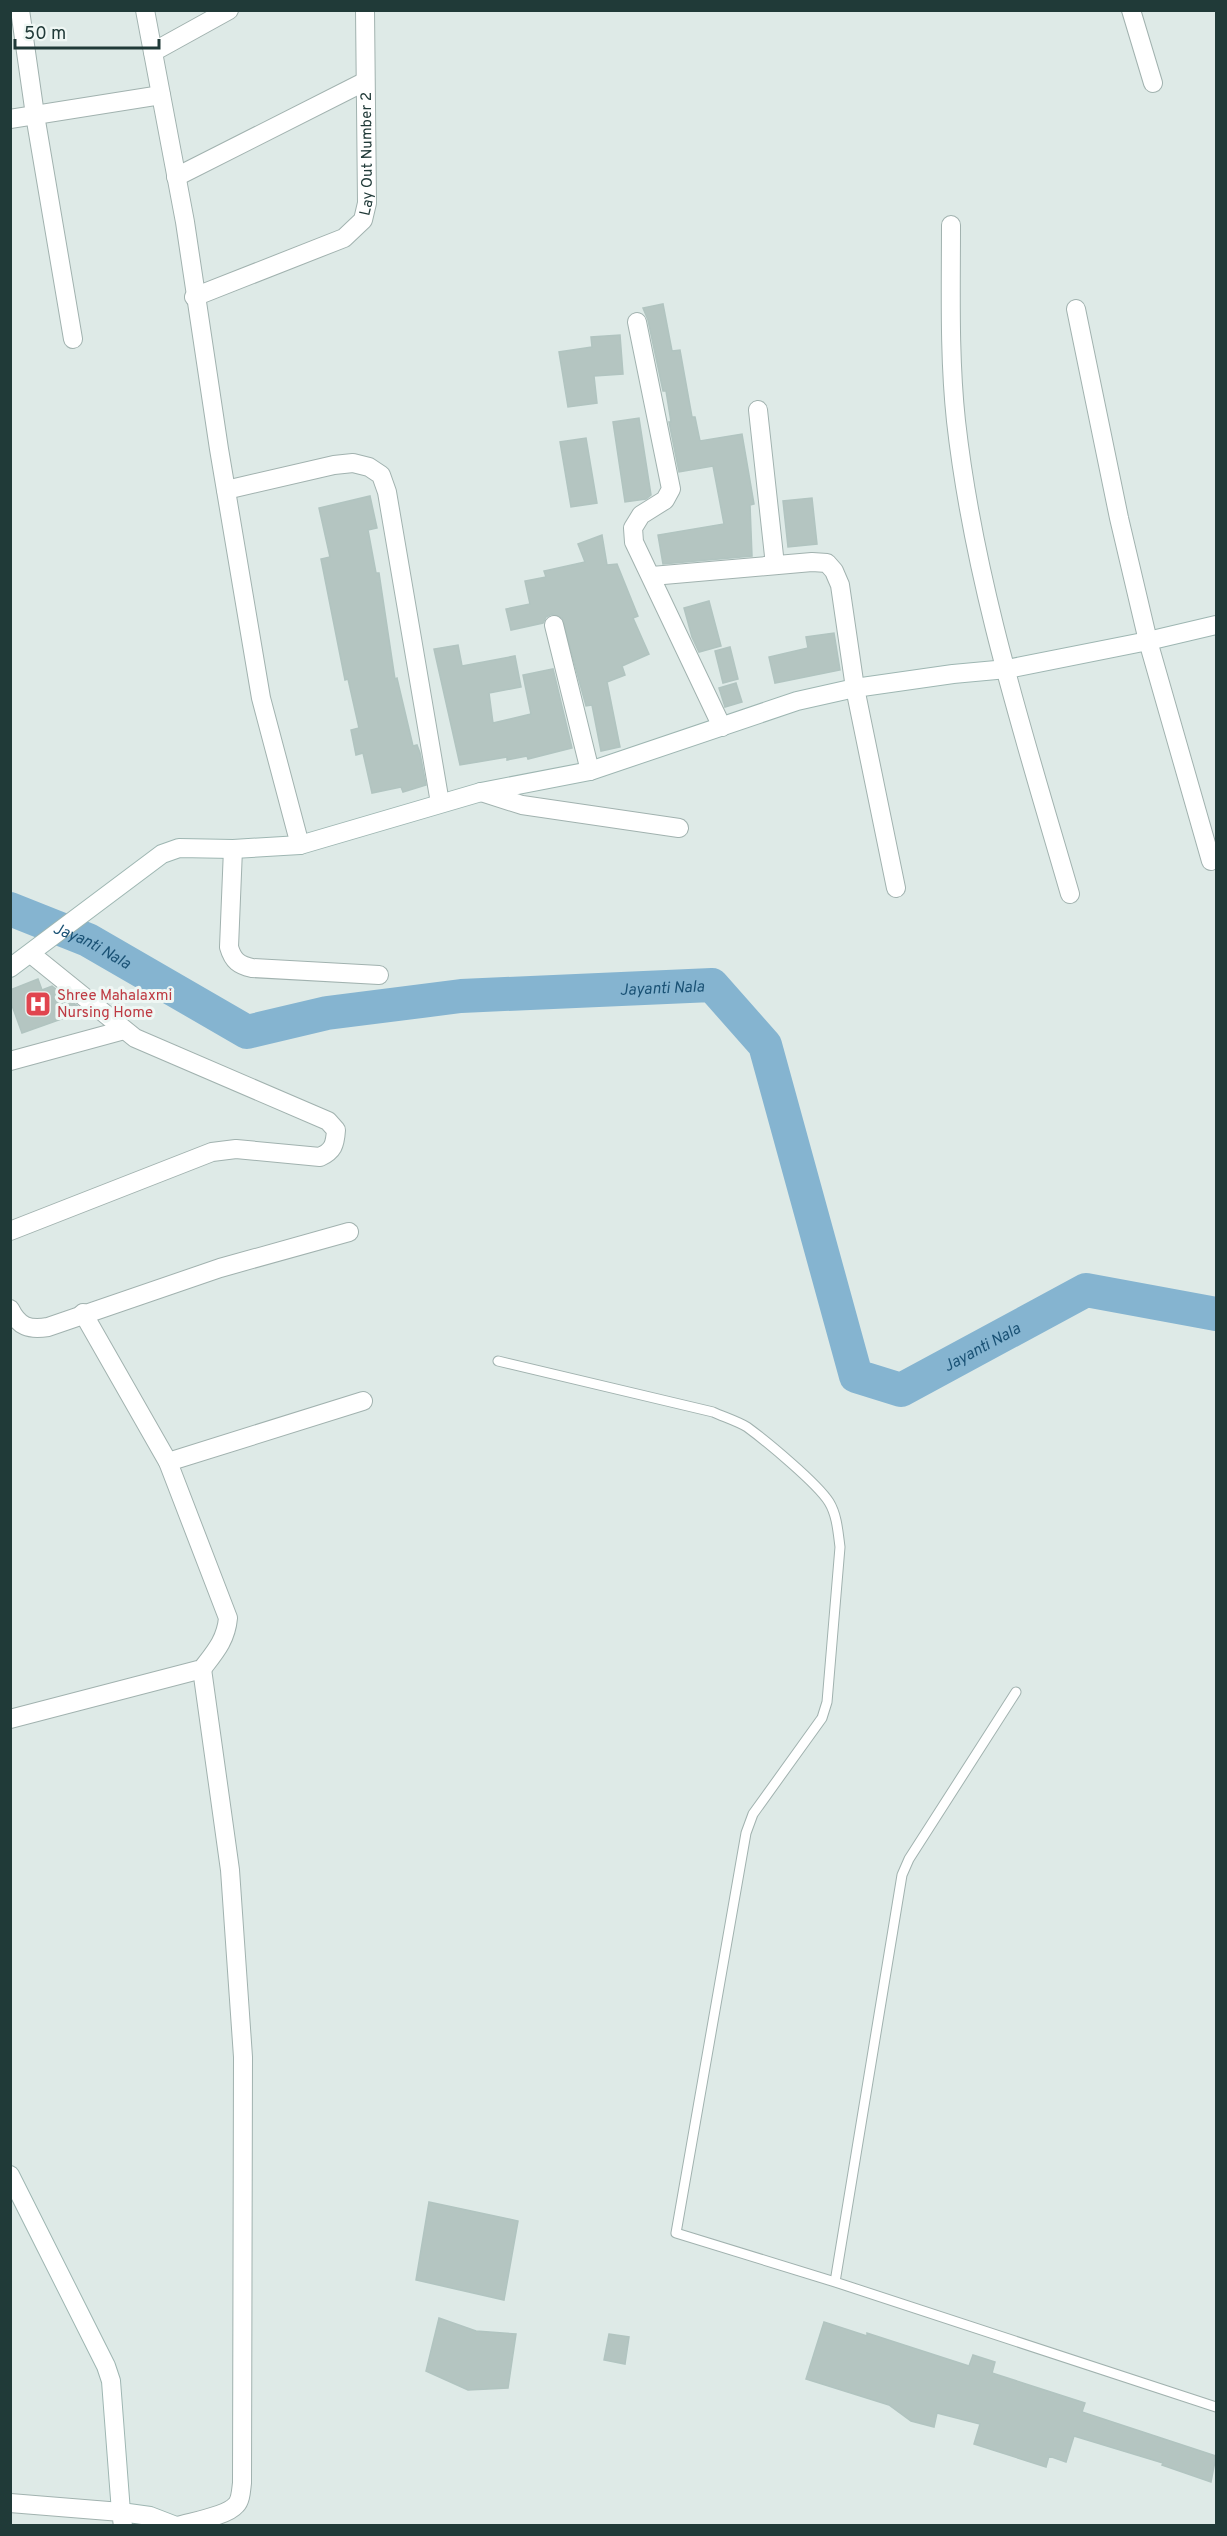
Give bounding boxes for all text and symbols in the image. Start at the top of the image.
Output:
scale bar [15,12,159,50]
text: 50 m [24,23,66,46]
street label: Lay Out Number 2 [356,92,379,218]
water label: Jayanti Nala [50,919,135,975]
water label: Jayanti Nala [619,977,706,1001]
place label: Shree Mahalaxmi Nursing Home [57,987,172,1023]
hospital icon: Shree Mahalaxmi Nursing Home [23,989,53,1019]
water label: Jayanti Nala [940,1319,1025,1377]

